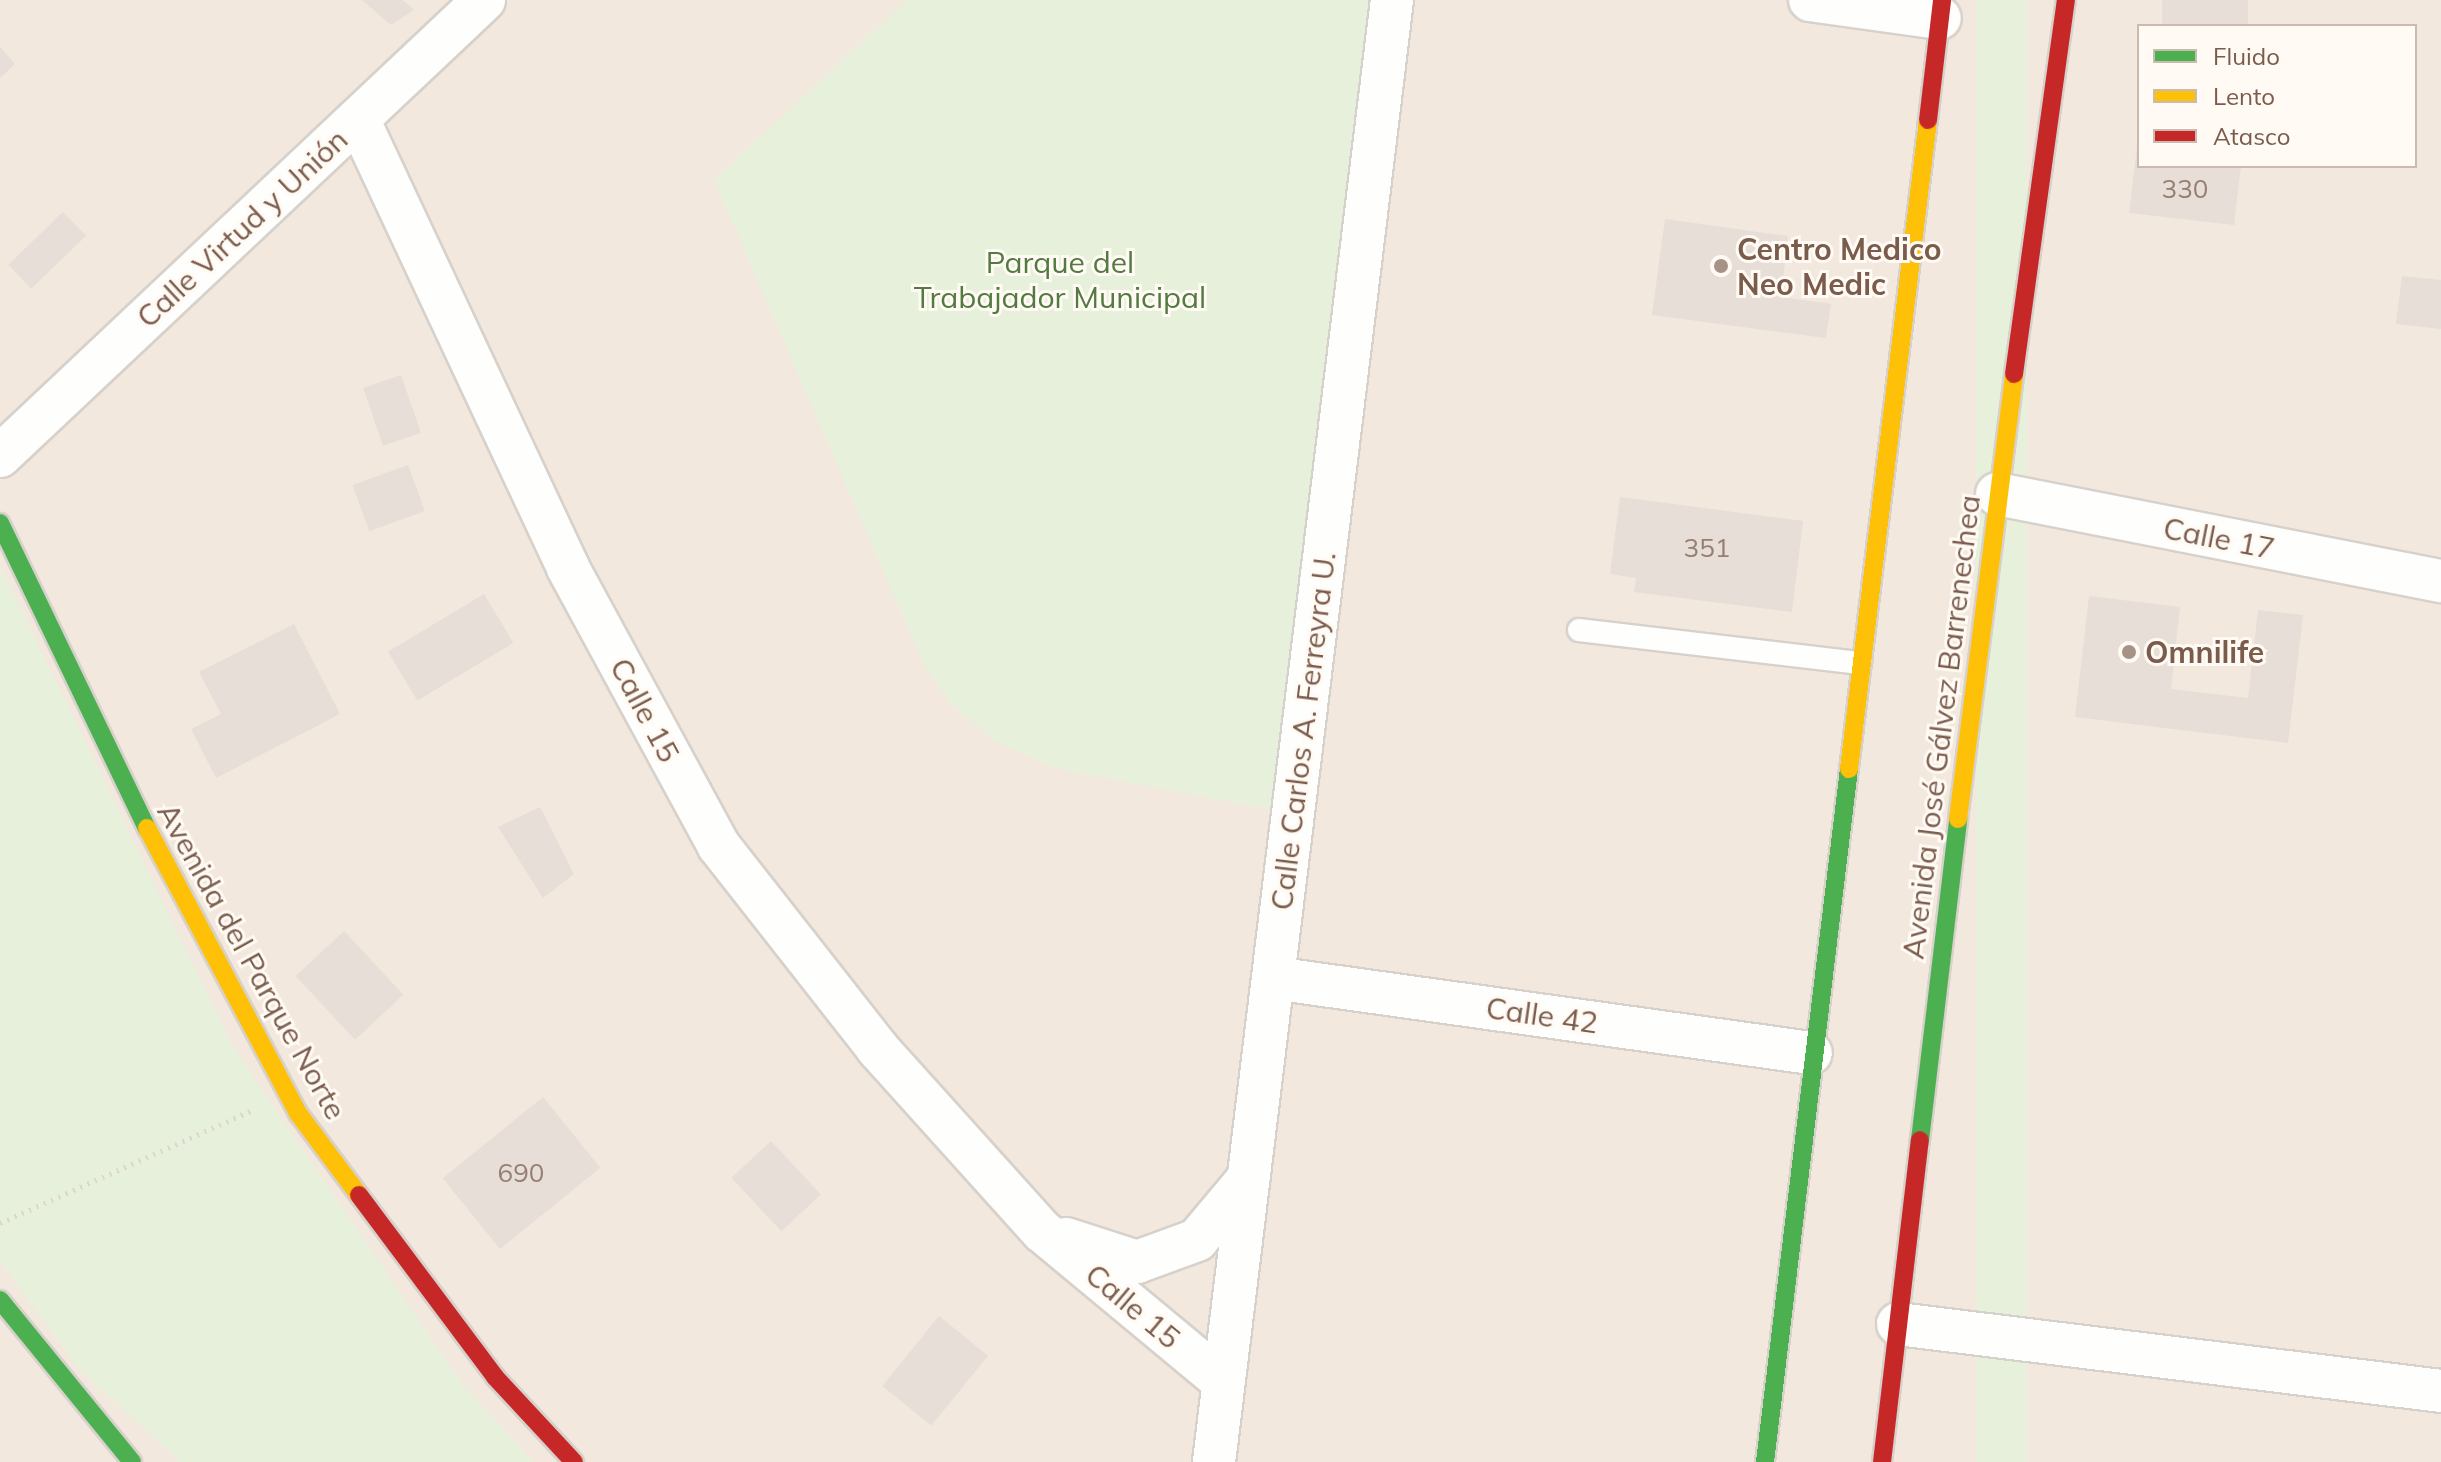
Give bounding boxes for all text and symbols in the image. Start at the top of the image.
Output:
legend [2137,24,2417,168]
text: Fluido [2213,41,2280,71]
text: Lento [2213,81,2275,111]
street label: Calle Virtud y Unión [129,121,355,335]
text: Atasco [2213,121,2290,151]
house number: 330 [2162,173,2208,205]
place label: Centro Medico Neo Medic [1737,231,1941,302]
park label: Parque del Trabajador Municipal [914,244,1206,314]
marker: Centro Medico Neo Medic [1712,257,1730,275]
street label: Avenida José Gálvez Barrenechea [1895,493,1987,961]
street label: Calle 17 [2160,510,2278,566]
house number: 351 [1684,532,1730,564]
street label: Calle Carlos A. Ferreyra U. [1263,550,1343,912]
place label: Omnilife [2145,634,2264,670]
marker: Omnilife [2120,643,2138,661]
street label: Calle 15 [603,652,687,768]
street label: Avenida del Parque Norte [150,797,354,1125]
street label: Calle 42 [1484,989,1600,1041]
house number: 690 [498,1157,544,1189]
street label: Calle 15 [1078,1256,1188,1356]

